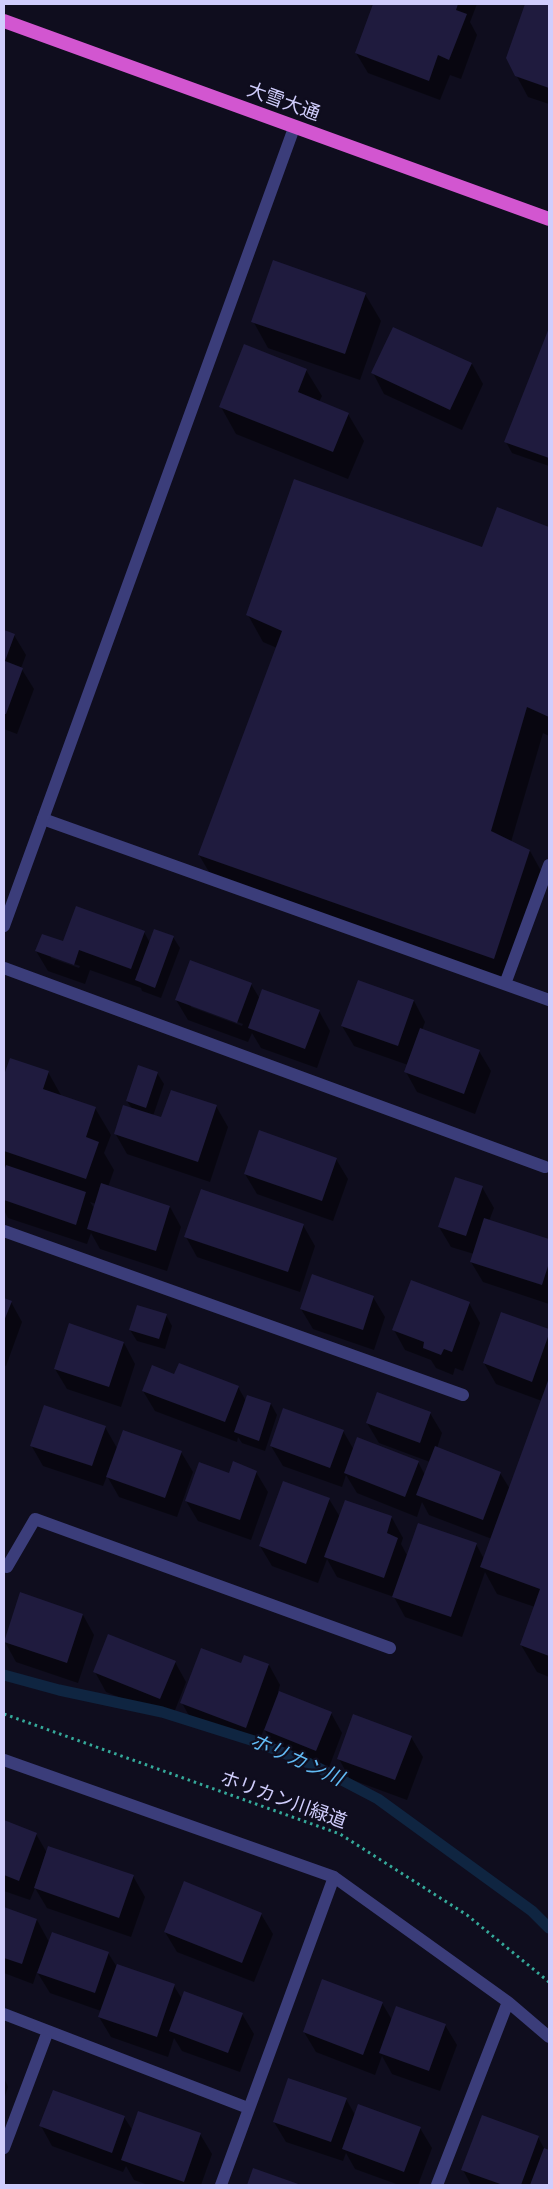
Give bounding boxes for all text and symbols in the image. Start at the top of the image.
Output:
street label: 大雪大通 [243,79,323,127]
water label: ホリカン川 [245,1730,347,1792]
street label: ホリカン川緑道 [217,1768,349,1834]

